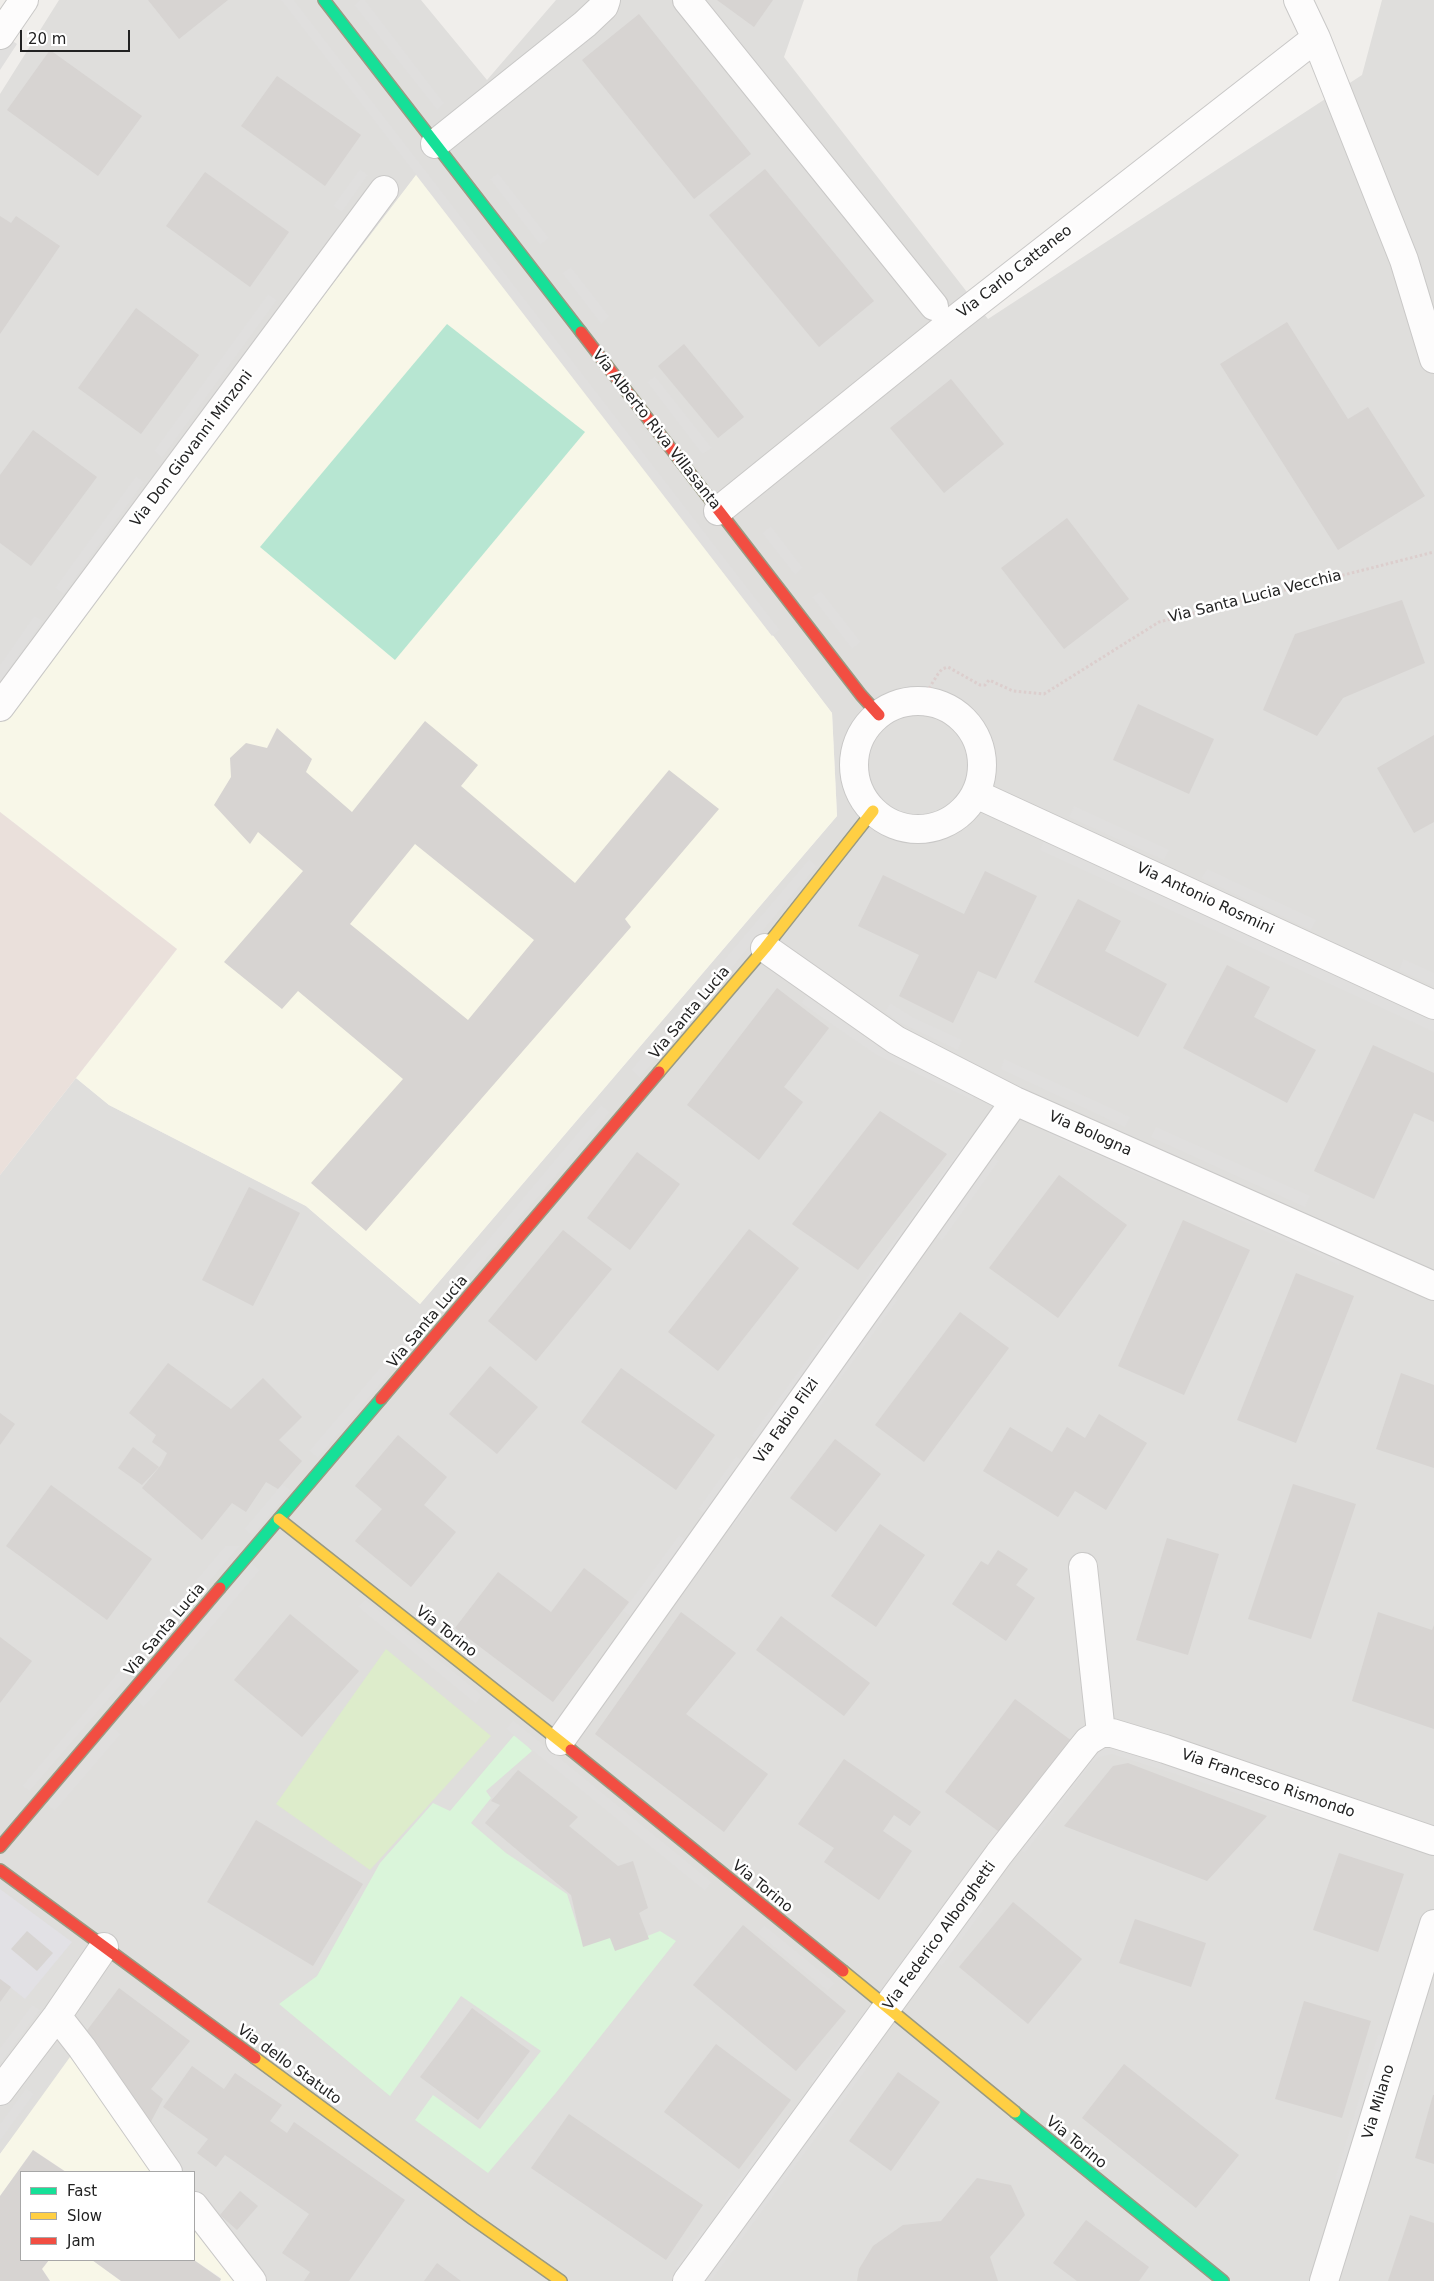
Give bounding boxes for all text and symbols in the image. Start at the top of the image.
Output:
scale bar [22,20,132,52]
text: 20 m [28,30,66,48]
street label: Via Carlo Cattaneo [954,222,1076,322]
street label: Via Alberto Riva Villasanta [588,346,724,514]
street label: Via Don Giovanni Minzoni [127,367,257,531]
street label: Via Santa Lucia Vecchia [1167,567,1343,627]
street label: Via Antonio Rosmini [1133,859,1277,939]
street label: Via Santa Lucia [646,963,734,1063]
street label: Via Bologna [1046,1108,1134,1160]
street label: Via Santa Lucia [384,1272,472,1372]
street label: Via Fabio Filzi [751,1375,823,1467]
street label: Via Santa Lucia [121,1580,209,1680]
street label: Via Torino [412,1602,480,1662]
street label: Via Francesco Rismondo [1179,1746,1357,1822]
street label: Via Torino [728,1857,796,1917]
street label: Via Federico Alborghetti [880,1858,1000,2014]
street label: Via dello Statuto [233,2021,345,2109]
street label: Via Milano [1359,2062,1399,2142]
street label: Via Torino [1042,2113,1110,2173]
legend [20,2171,195,2261]
text: Fast [67,2182,97,2200]
text: Slow [67,2207,102,2225]
text: Jam [67,2232,95,2250]

